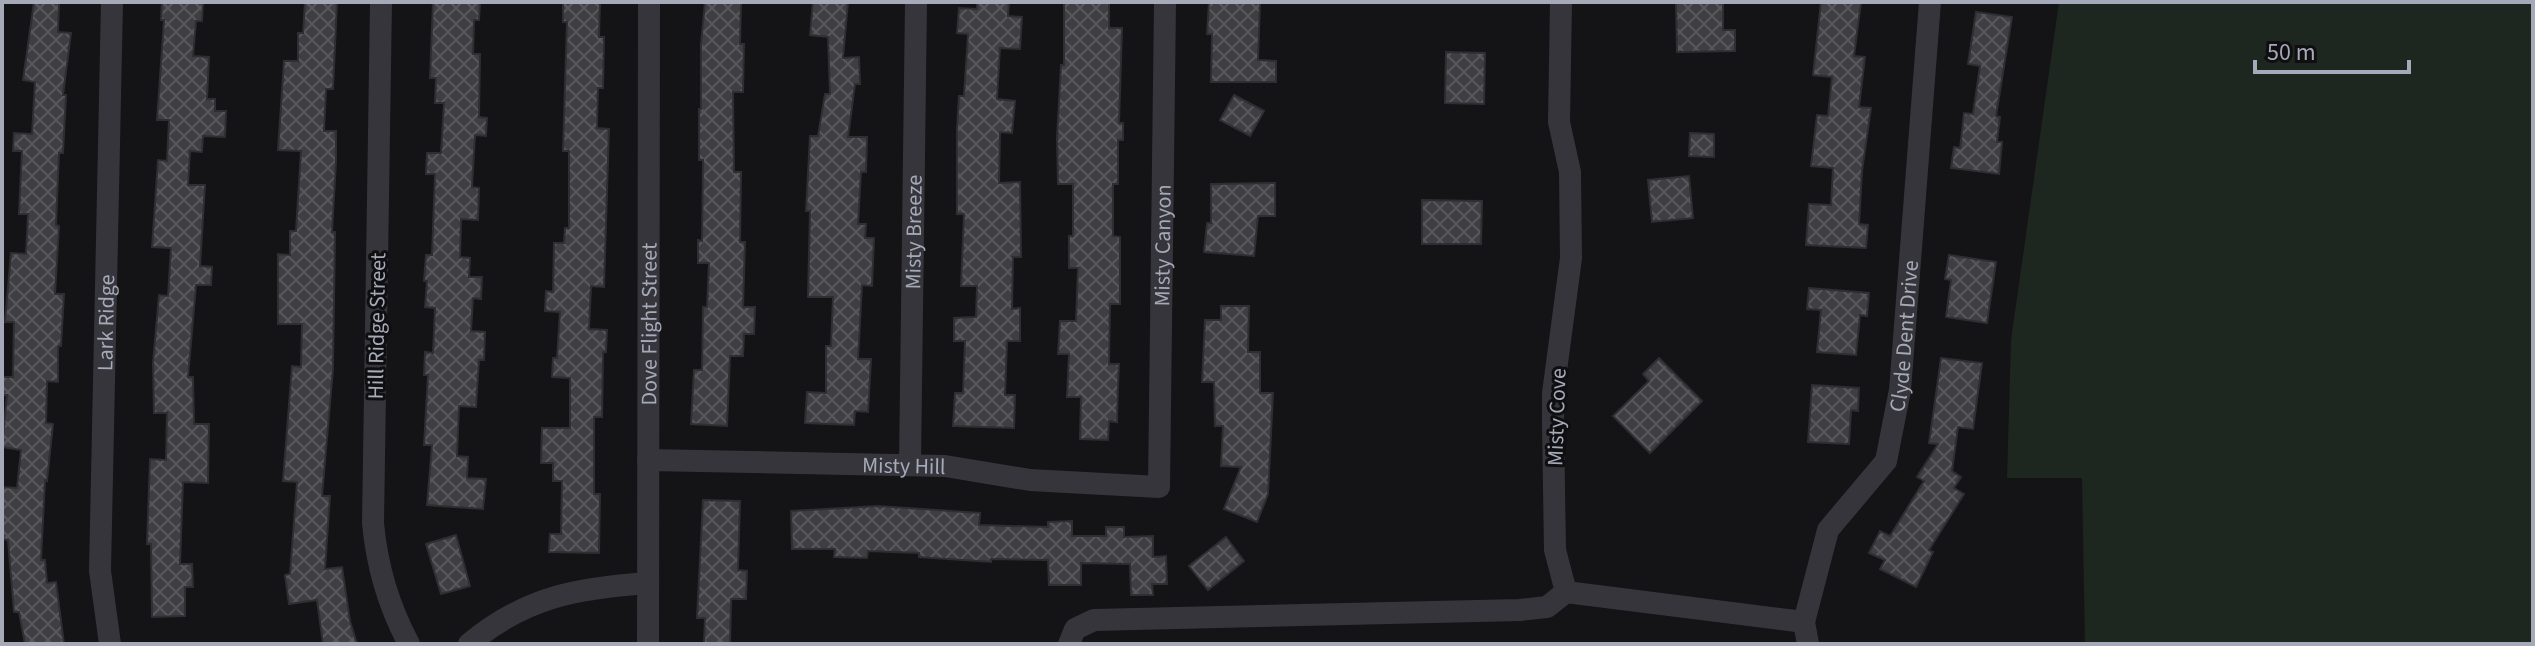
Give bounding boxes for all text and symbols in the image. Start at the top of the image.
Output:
scale bar [2255,24,2409,74]
text: 50 m [2267,35,2316,70]
street label: Misty Breeze [897,174,931,290]
street label: Misty Canyon [1146,184,1180,307]
street label: Dove Flight Street [633,242,666,405]
street label: Hill Ridge Street [360,252,394,400]
street label: Clyde Dent Drive [1881,259,1927,415]
street label: Lark Ridge [89,274,123,371]
street label: Misty Cove [1539,368,1575,466]
street label: Misty Hill [862,449,946,483]

